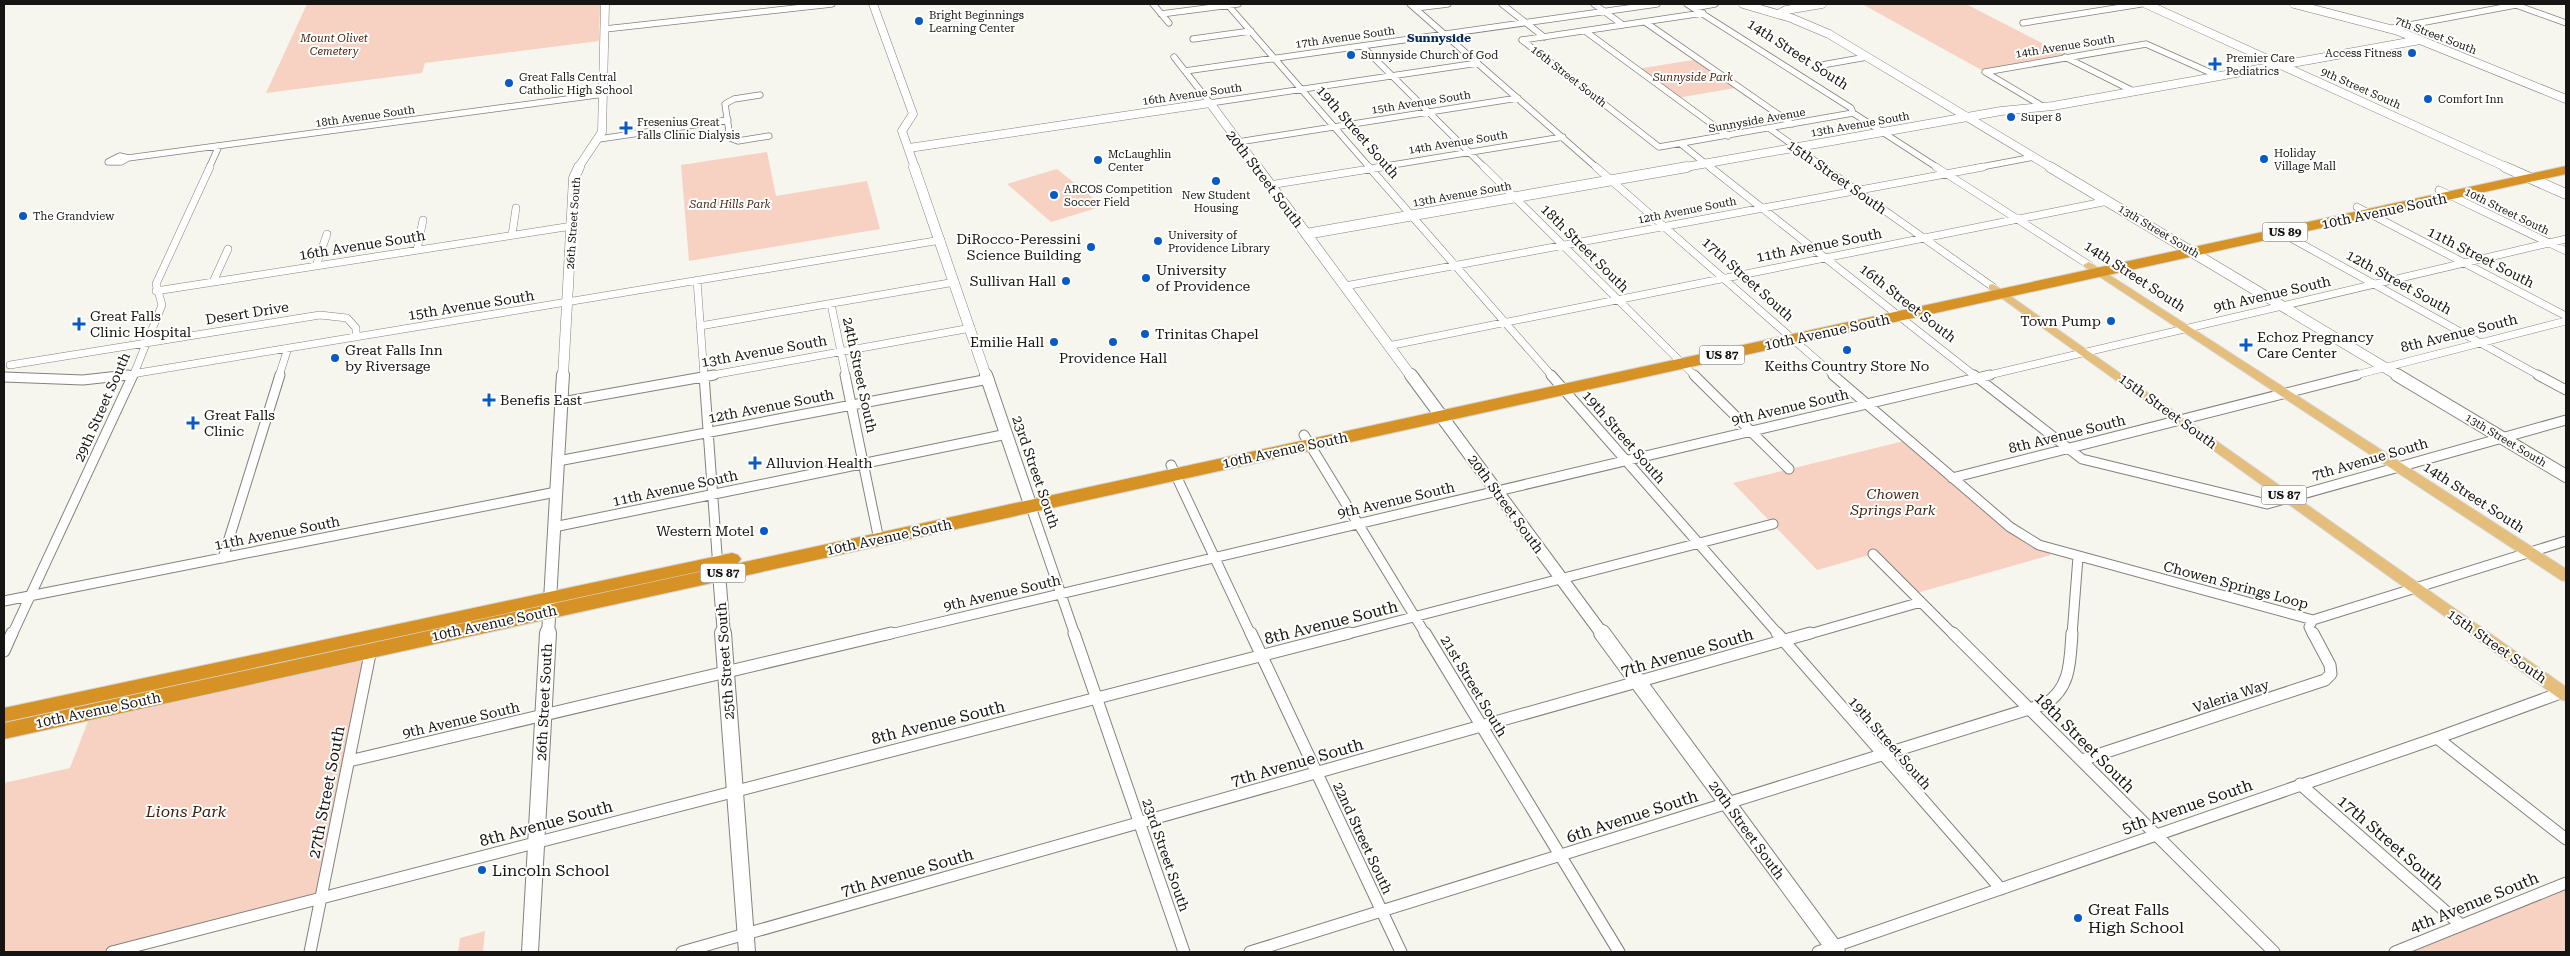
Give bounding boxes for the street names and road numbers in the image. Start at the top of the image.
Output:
street label: 7th Street South [2393,14,2478,57]
street label: 14th Street South [1744,15,1852,93]
street label: 17th Avenue South [1294,24,1396,51]
street label: 14th Avenue South [2014,32,2116,61]
street label: 16th Street South [1528,43,1609,110]
street label: 9th Street South [2319,65,2403,112]
street label: 16th Avenue South [1141,81,1243,108]
street label: 19th Street South [1313,82,1403,182]
street label: 15th Avenue South [1370,88,1472,117]
street label: 18th Avenue South [314,103,416,130]
street label: Sunnyside Avenue [1708,106,1807,135]
street label: 13th Avenue South [1810,109,1911,140]
street label: 20th Street South [1223,127,1307,231]
street label: 14th Avenue South [1407,128,1509,157]
street label: 15th Street South [1784,137,1890,217]
street label: 26th Street South [564,176,583,270]
street label: 13th Avenue South [1412,179,1513,210]
street label: 10th Street South [2462,185,2551,238]
street label: 10th Avenue South [2320,190,2448,232]
street label: 12th Avenue South [1637,195,1738,226]
street label: 18th Street South [1538,201,1632,295]
street label: 13th Street South [2116,202,2202,261]
road number: US 89 [2262,222,2308,242]
street label: 11th Street South [2425,223,2537,291]
street label: 11th Avenue South [1755,225,1883,265]
street label: 16th Avenue South [298,227,426,263]
street label: 17th Street South [1699,234,1797,324]
street label: 14th Street South [2081,237,2189,315]
street label: 12th Street South [2344,246,2454,318]
street label: 16th Street South [1857,260,1959,346]
street label: 9th Avenue South [2212,273,2332,315]
street label: 15th Avenue South [407,287,535,323]
street label: Desert Drive [204,298,290,327]
street label: 10th Avenue South [1763,311,1891,353]
street label: 8th Avenue South [2399,311,2519,355]
street label: 24th Street South [840,316,880,434]
street label: 13th Avenue South [700,332,828,370]
road number: US 87 [1700,346,1744,364]
street label: 29th Street South [71,350,133,464]
street label: 15th Street South [2116,370,2220,452]
street label: 12th Avenue South [707,386,835,426]
street label: 9th Avenue South [1730,386,1850,428]
street label: 19th Street South [1579,387,1669,487]
street label: 13th Street South [2463,411,2549,470]
street label: 8th Avenue South [2007,412,2127,456]
street label: 23rd Street South [1009,414,1063,530]
street label: 10th Avenue South [1221,429,1349,471]
street label: 7th Avenue South [2310,435,2430,483]
street label: 20th Street South [1465,452,1547,556]
street label: 14th Street South [2420,458,2528,536]
street label: 11th Avenue South [611,467,739,509]
street label: 9th Avenue South [1336,479,1456,521]
road number: US 87 [2262,486,2306,504]
street label: 11th Avenue South [213,513,341,553]
street label: 10th Avenue South [825,516,953,558]
street label: Chowen Springs Loop [2162,558,2310,612]
road number: US 87 [700,564,746,582]
street label: 9th Avenue South [942,572,1062,614]
street label: 8th Avenue South [1262,597,1400,648]
street label: 10th Avenue South [430,602,558,644]
street label: 25th Street South [713,602,737,720]
street label: 15th Street South [2444,606,2550,686]
street label: 7th Avenue South [1619,624,1756,681]
street label: 21st Street South [1437,632,1511,740]
street label: 26th Street South [533,643,555,761]
street label: Valeria Way [2191,676,2272,716]
street label: 18th Street South [2030,688,2139,797]
street label: 10th Avenue South [34,689,162,731]
street label: 19th Street South [1845,693,1935,793]
street label: 8th Avenue South [869,697,1007,748]
street label: 9th Avenue South [401,699,521,741]
street label: 27th Street South [304,724,349,860]
street label: 7th Avenue South [1229,734,1366,791]
street label: 5th Avenue South [2119,775,2255,838]
street label: 20th Street South [1706,778,1788,882]
street label: 22nd Street South [1330,780,1396,896]
street label: 6th Avenue South [1564,786,1700,847]
street label: 17th Street South [2334,791,2448,894]
street label: 8th Avenue South [477,797,615,850]
street label: 23rd Street South [1139,797,1193,913]
street label: 7th Avenue South [839,844,976,901]
street label: 4th Avenue South [2407,868,2541,937]

